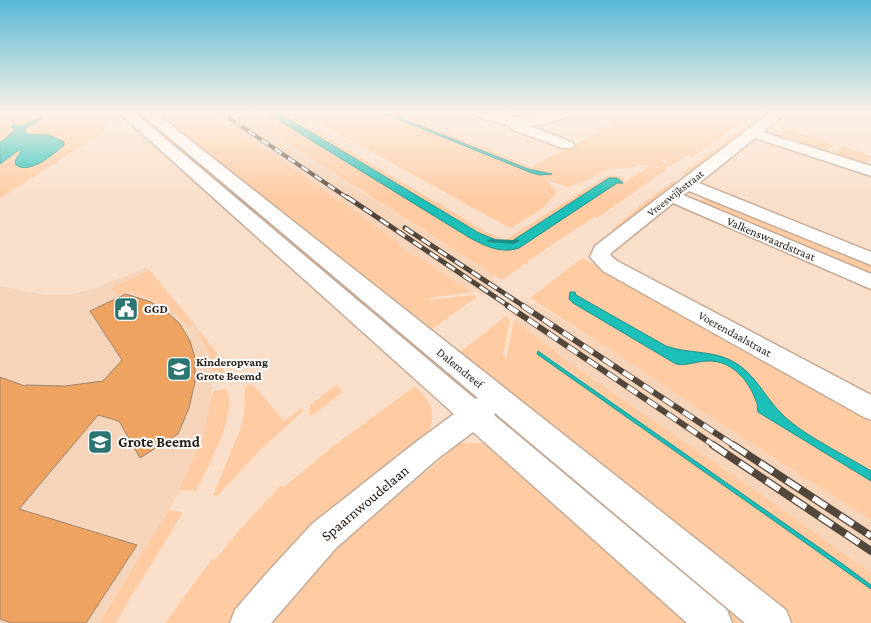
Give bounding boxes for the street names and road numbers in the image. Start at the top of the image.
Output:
street label: Vreeswijkstraat [644,167,706,219]
street label: Valkenswaardstraat [725,214,818,264]
street label: Voerendaalstraat [696,308,775,360]
street label: Dalemdreef [434,345,487,392]
street label: Spaarnwoudelaan [318,462,412,545]

